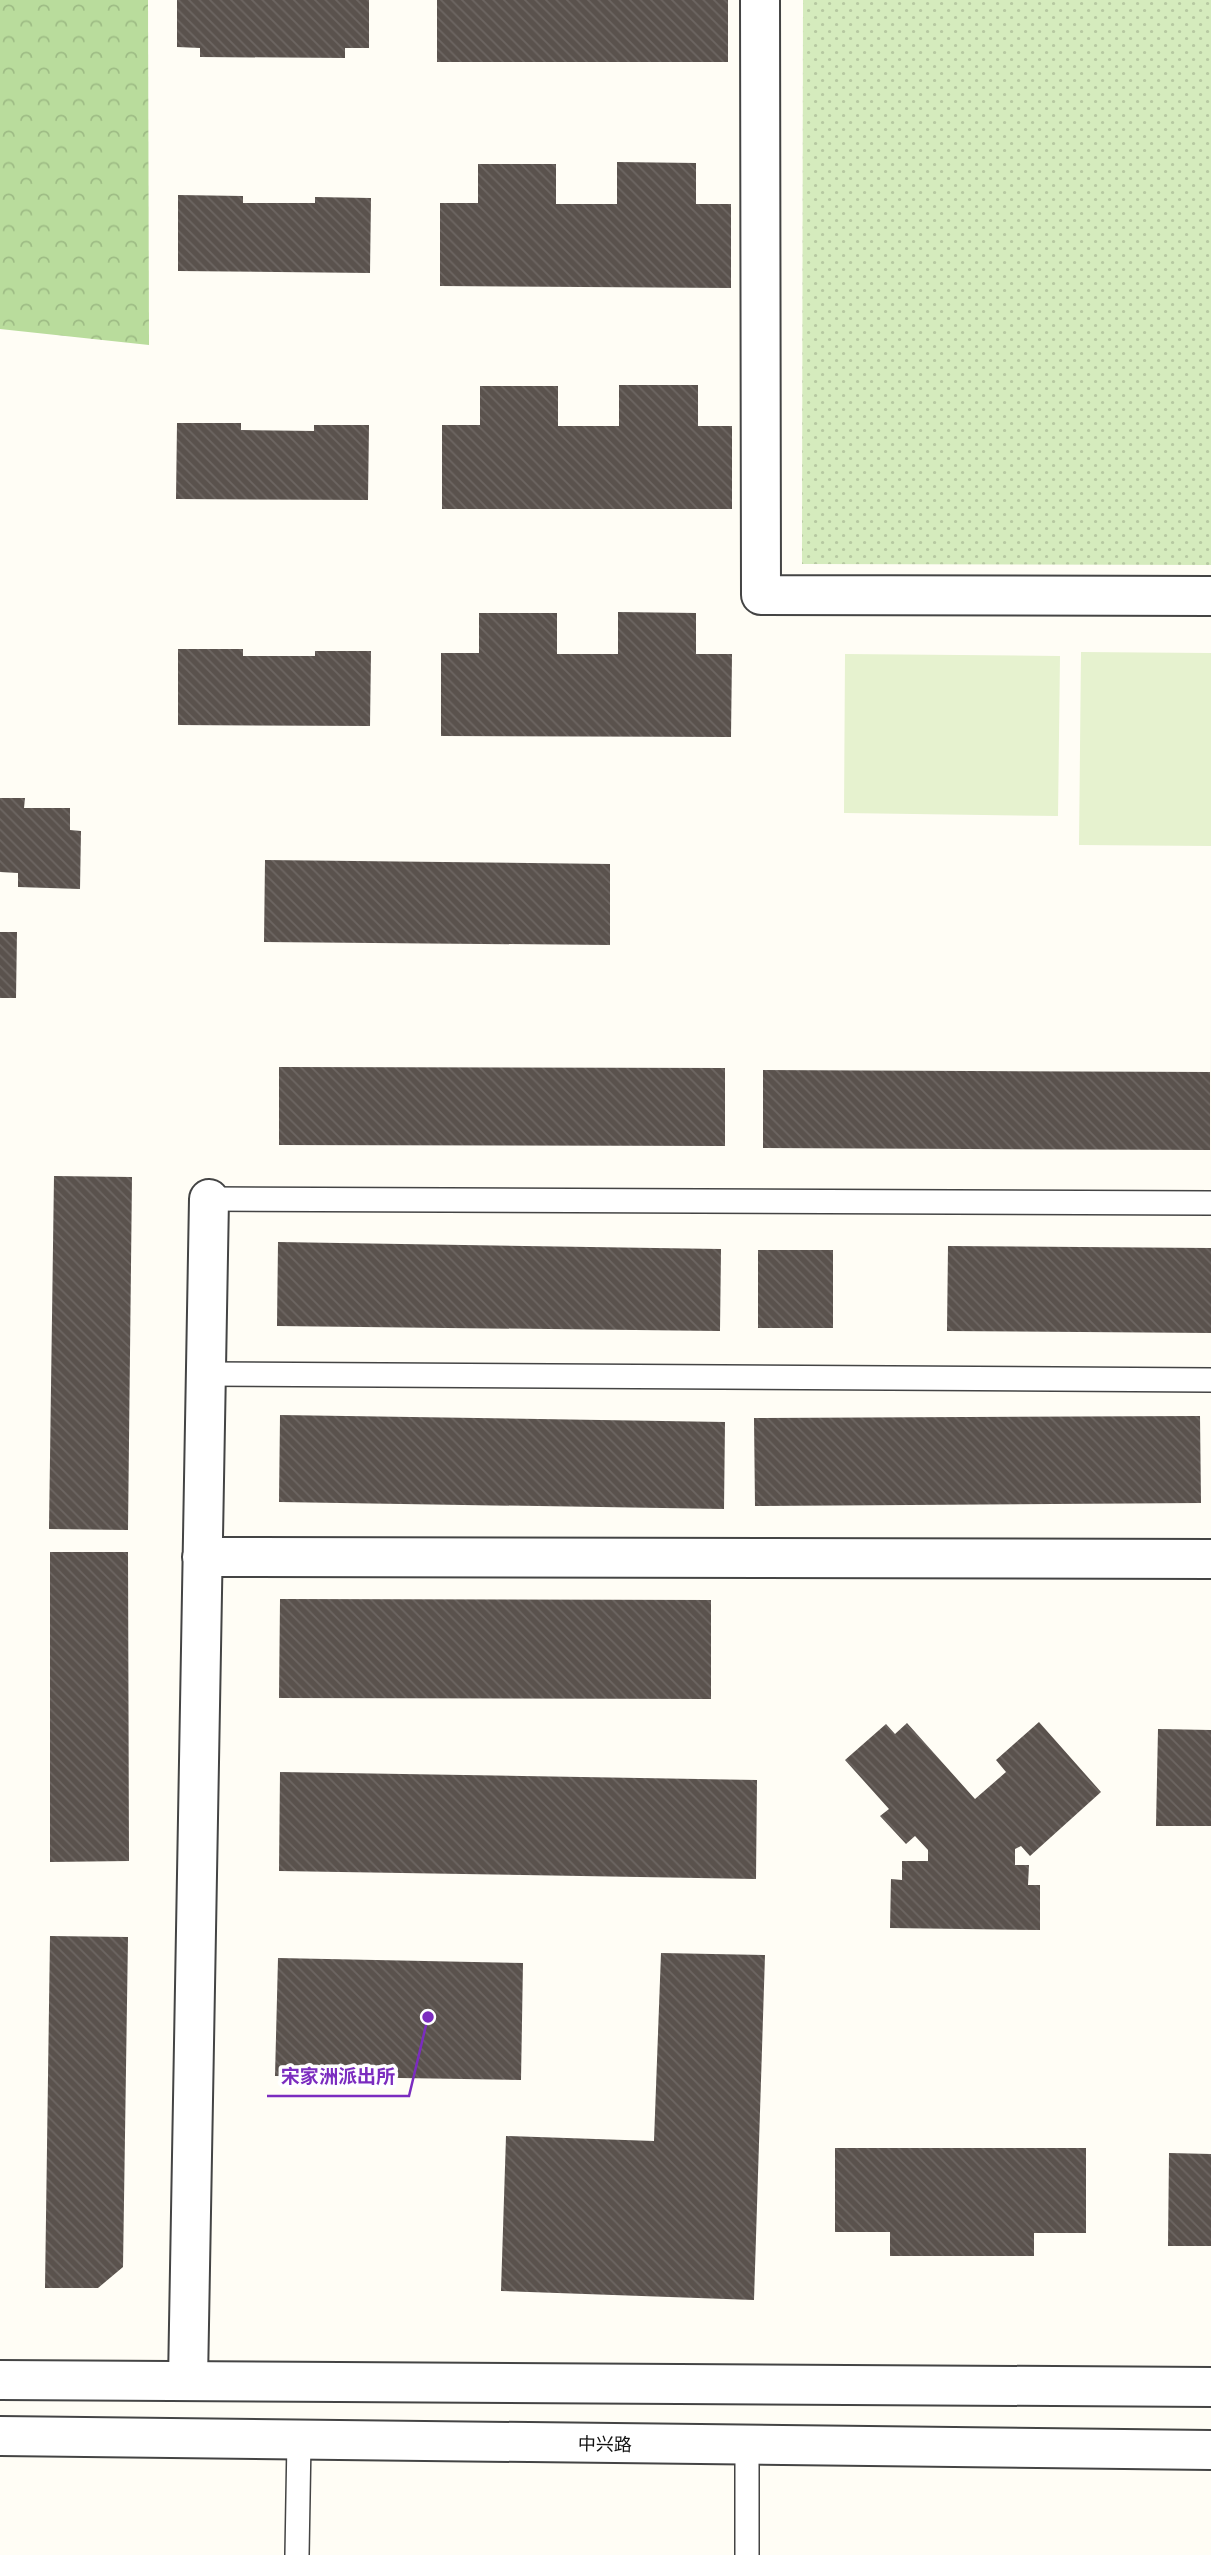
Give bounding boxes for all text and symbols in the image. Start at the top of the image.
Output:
callout: 宋家洲派出所 [267,2056,409,2096]
text: 宋家洲派出所 [281,2061,395,2089]
street label: 中兴路 [578,2429,632,2457]

